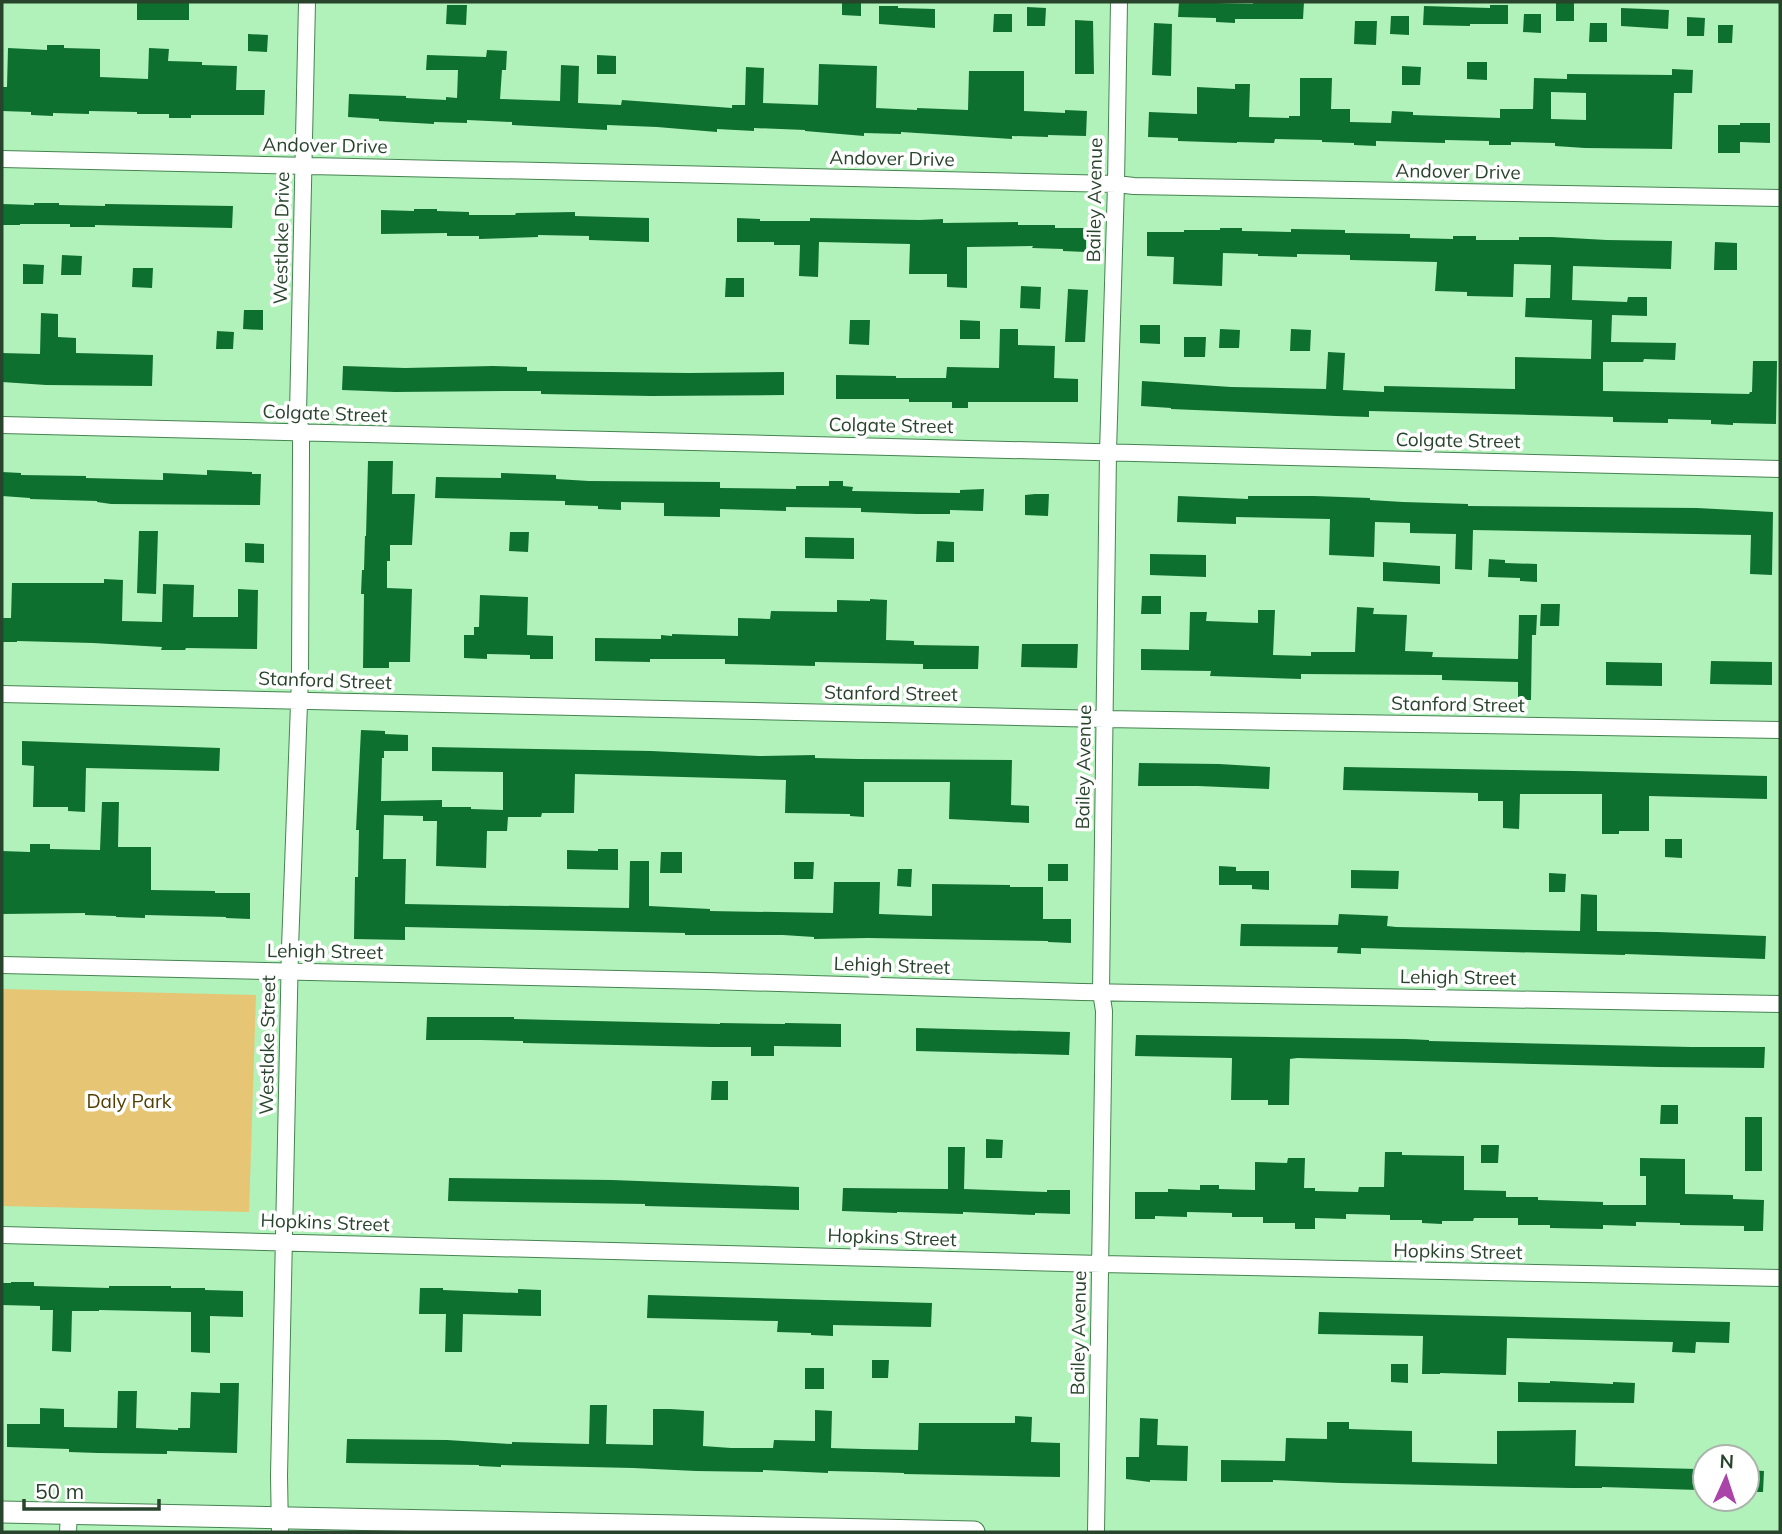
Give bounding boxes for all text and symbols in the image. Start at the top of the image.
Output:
street label: Andover Drive [262,132,388,158]
street label: Bailey Avenue [1081,137,1107,263]
street label: Andover Drive [829,145,955,171]
street label: Andover Drive [1395,158,1521,184]
street label: Westlake Drive [268,171,294,305]
street label: Colgate Street [262,399,388,427]
street label: Colgate Street [828,412,954,438]
street label: Colgate Street [1395,427,1521,453]
street label: Stanford Street [258,666,393,694]
street label: Stanford Street [824,680,958,706]
street label: Stanford Street [1391,691,1525,717]
street label: Bailey Avenue [1070,704,1096,830]
street label: Lehigh Street [267,938,384,964]
street label: Lehigh Street [833,951,951,979]
street label: Lehigh Street [1400,964,1517,990]
street label: Westlake Street [254,975,280,1115]
park label: Daly Park [86,1089,172,1113]
street label: Hopkins Street [260,1208,390,1236]
street label: Hopkins Street [827,1223,957,1251]
street label: Hopkins Street [1393,1238,1523,1264]
street label: Bailey Avenue [1065,1270,1091,1396]
north arrow [1691,1443,1761,1513]
text: N [1719,1449,1735,1473]
scale bar [24,1468,159,1512]
text: 50 m [35,1478,84,1504]

